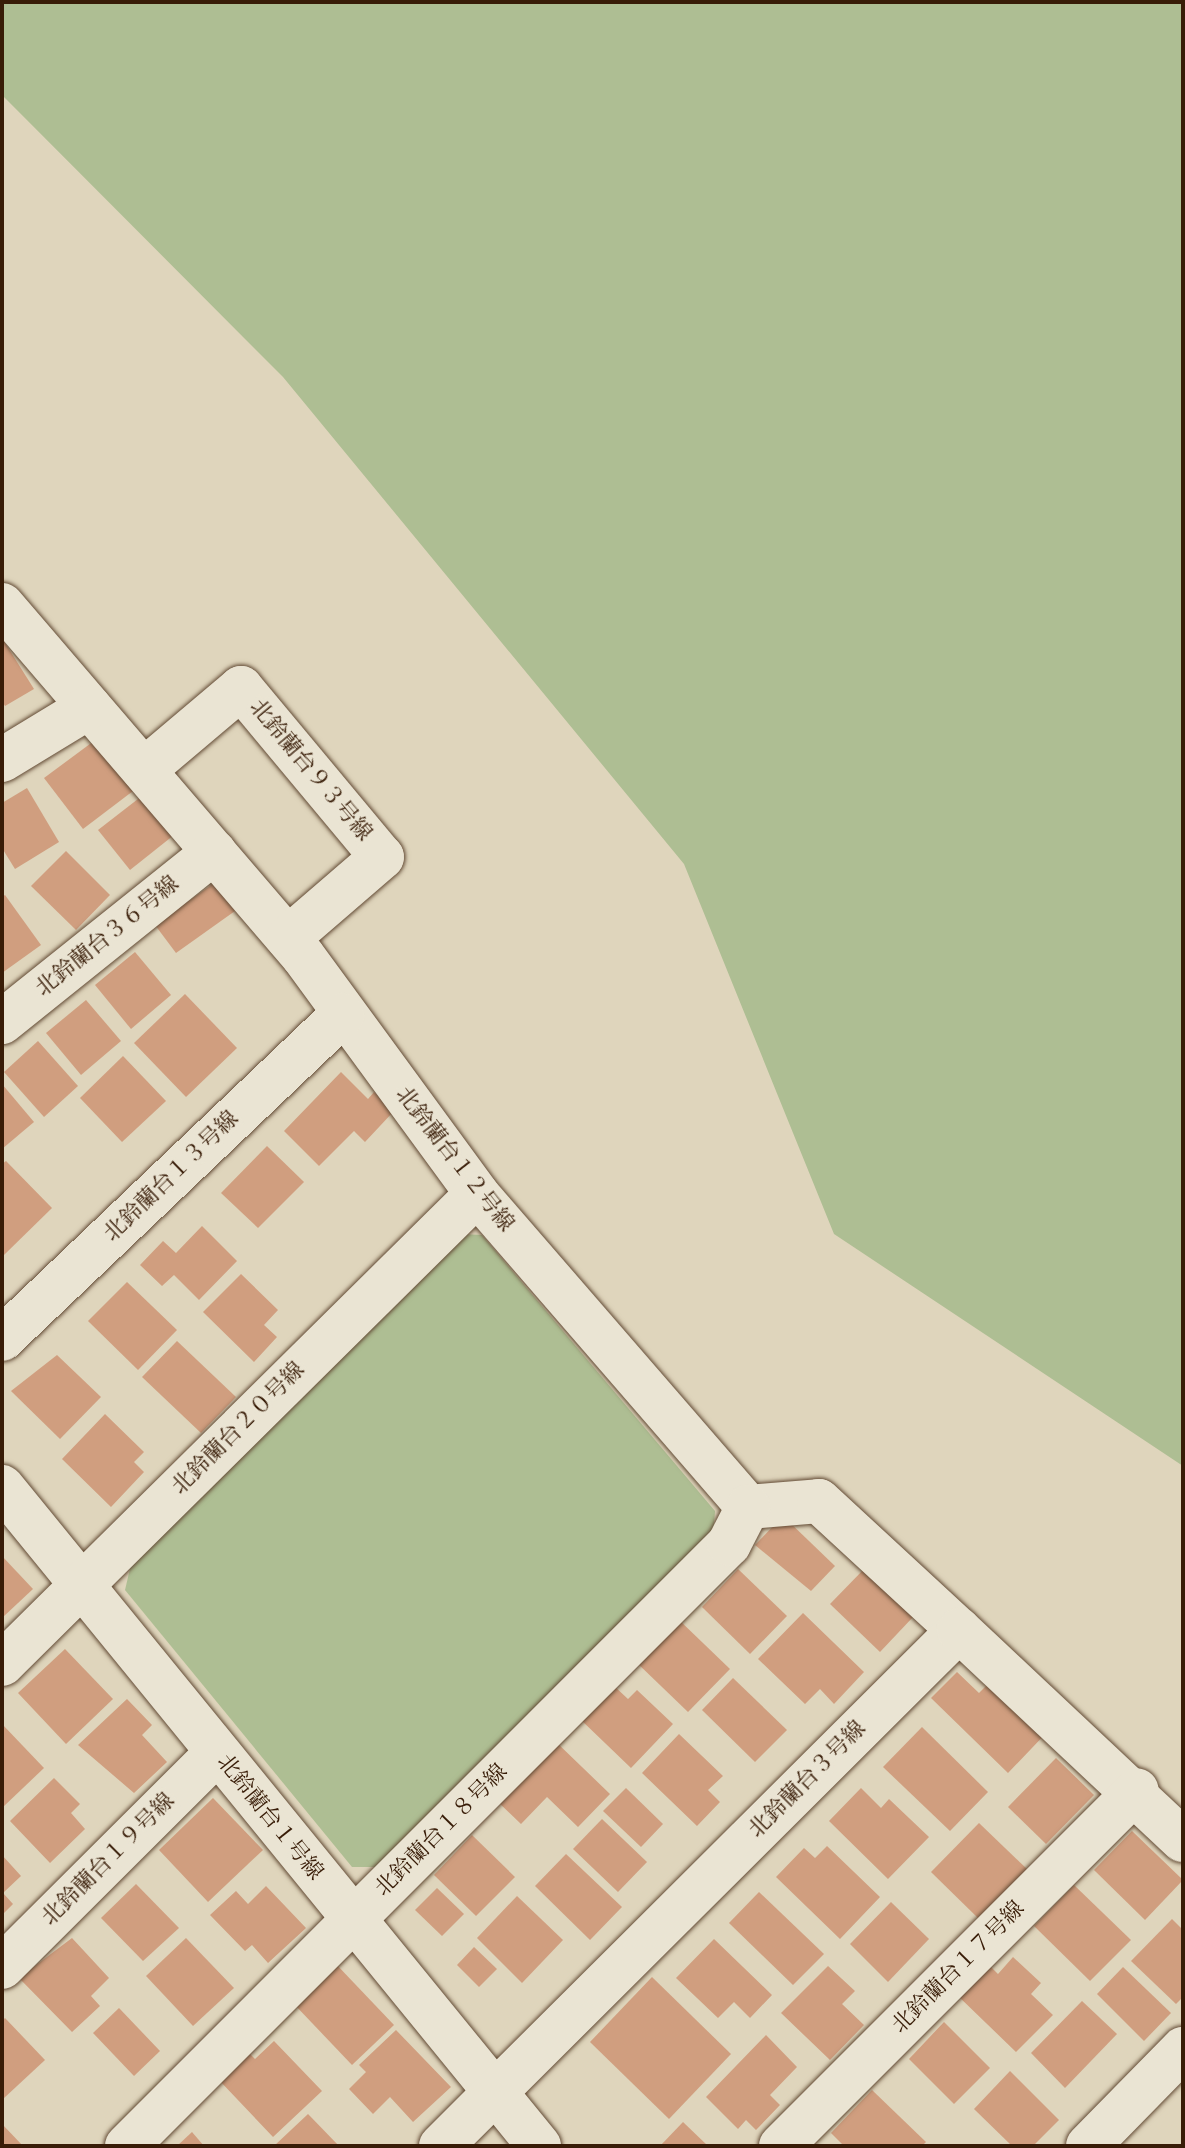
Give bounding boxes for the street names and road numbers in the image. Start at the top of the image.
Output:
street label: 北鈴蘭台９３号線 [243,695,377,847]
street label: 北鈴蘭台３６号線 [31,871,185,1003]
street label: 北鈴蘭台１２号線 [389,1083,519,1237]
street label: 北鈴蘭台１３号線 [100,1106,244,1248]
street label: 北鈴蘭台２０号線 [167,1357,311,1501]
street label: 北鈴蘭台３号線 [744,1716,872,1844]
street label: 北鈴蘭台１号線 [210,1750,328,1886]
street label: 北鈴蘭台１８号線 [370,1759,514,1903]
street label: 北鈴蘭台１９号線 [37,1788,181,1932]
street label: 北鈴蘭台１７号線 [887,1896,1031,2040]

